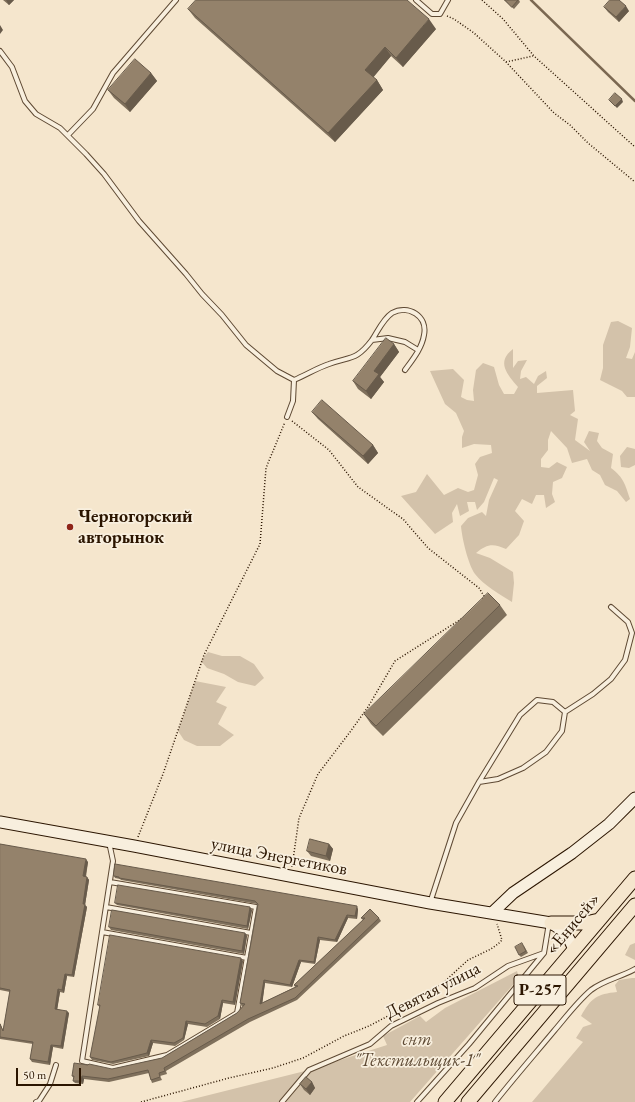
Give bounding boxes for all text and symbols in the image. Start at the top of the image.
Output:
place label: Черногорский авторынок [78,506,193,548]
marker: Черногорский авторынок [65,522,75,532]
street label: улица Энергетиков [209,833,349,881]
street label: «Енисей» [541,889,605,959]
street label: Девятая улица [382,958,484,1024]
road number: Р-257 [514,975,566,1005]
park label: снт "Текстильщик-1" [354,1029,480,1072]
scale bar [18,1060,83,1086]
text: 50 m [23,1067,46,1083]

